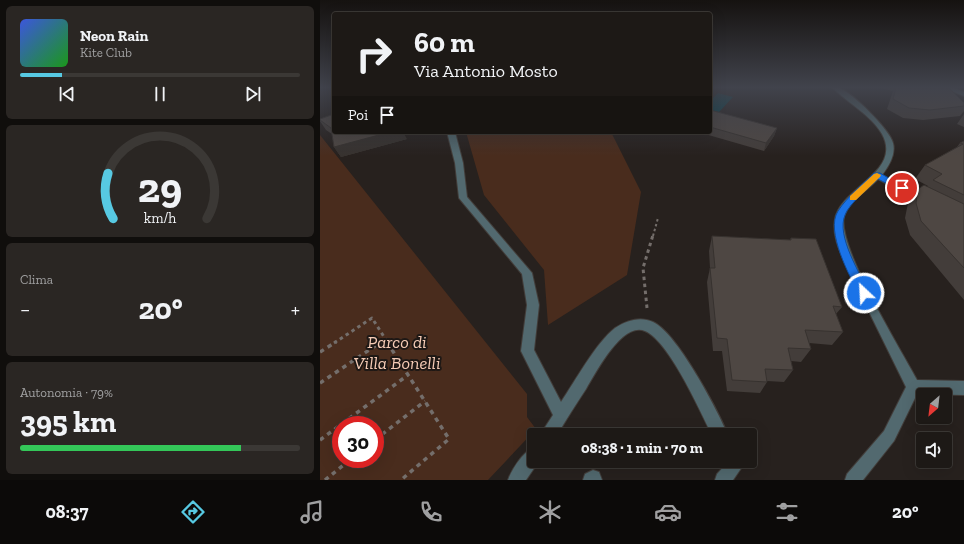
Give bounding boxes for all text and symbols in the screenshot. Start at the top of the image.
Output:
text: 60 m [414,26,475,59]
text: Neon Rain [80,27,148,45]
icon: right [348,28,400,80]
text: Kite Club [80,45,132,60]
text: Via Antonio Mosto [414,60,558,82]
icon: previous [56,83,78,105]
icon: pause [149,83,171,105]
icon: next [242,83,264,105]
icon: arrive [376,104,398,126]
text: Poi [348,106,368,124]
text: 29 [138,163,182,213]
pin [885,171,919,205]
icon: arrive [891,177,913,199]
text: km/h [144,209,176,226]
text: Clima [20,272,53,287]
position arrow [843,272,885,314]
text: 20° [138,291,183,327]
text: − [20,296,30,323]
text: + [291,296,300,323]
park label: Parco di Villa Bonelli [353,331,441,374]
text: Autonomia · 79% [20,385,113,400]
north arrow [916,388,952,424]
map controls [916,388,952,468]
text: 395 km [20,404,116,440]
speed limit sign: 30 [332,416,384,468]
button: sound [916,432,952,468]
text: 08:38 · 1 min · 70 m [581,439,703,457]
icon: directions [179,498,207,526]
icon: music [298,498,326,526]
icon: phone [417,498,445,526]
icon: climate [536,498,564,526]
icon: car [654,498,682,526]
icon: filters [773,498,801,526]
text: 08:37 [45,501,88,523]
text: 20° [892,501,919,523]

